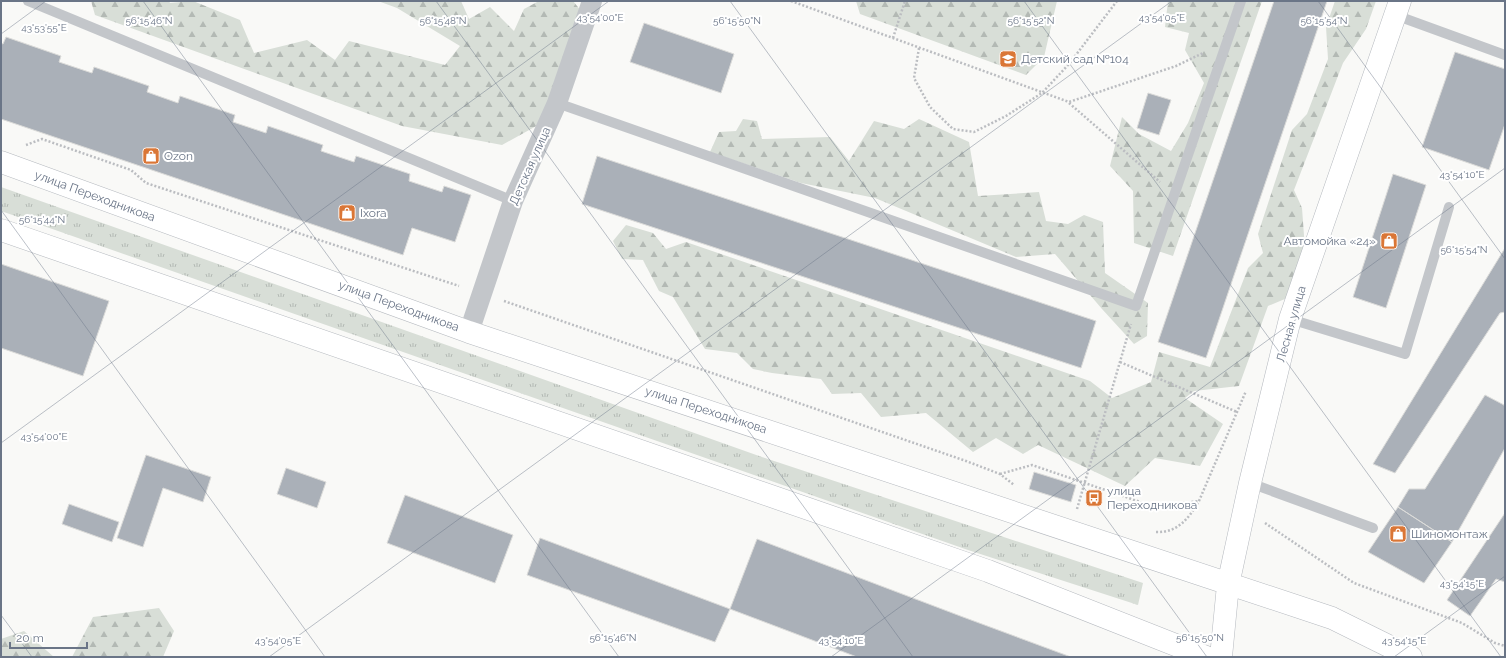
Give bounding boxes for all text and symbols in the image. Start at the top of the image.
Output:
text: 43°54'00"E [576,12,624,23]
text: 43°54'05"E [1139,12,1185,23]
text: 56°15'46"N [125,15,173,26]
text: 56°15'48"N [419,15,467,26]
text: 56°15'50"N [713,15,761,26]
text: 56°15'52"N [1008,15,1054,26]
text: 56°15'54"N [1300,15,1348,26]
text: 43°53'55"E [21,22,67,33]
school or university icon: Детский сад №104 [998,49,1018,69]
place label: Детский сад №104 [1021,52,1129,66]
street label: Детская улица [507,125,553,207]
shop icon: Ozon [141,146,161,166]
place label: Ozon [164,149,193,163]
street label: улица Переходникова [33,168,157,224]
text: 43°54'10"E [1439,169,1485,180]
shop icon: Ixora [337,203,357,223]
place label: Ixora [360,206,387,220]
text: 56°15'44"N [19,214,65,225]
shop icon: Автомойка «24» [1379,231,1399,251]
place label: Автомойка «24» [1284,234,1376,248]
text: 56°15'54"N [1440,244,1488,255]
street label: улица Переходникова [337,278,461,334]
street label: Лесная улица [1273,284,1309,364]
street label: улица Переходникова [643,384,769,436]
text: 43°54'00"E [20,431,68,442]
place label: улица Переходникова [1107,484,1197,512]
bus stop icon: улица Переходникова [1084,488,1104,508]
shop icon: Шиномонтаж [1388,524,1408,544]
place label: Шиномонтаж [1411,527,1488,541]
text: 43°54'15"E [1440,578,1484,589]
scale bar [10,624,87,650]
text: 20 m [16,631,44,645]
text: 56°15'46"N [589,632,637,643]
text: 56°15'50"N [1176,632,1224,643]
text: 43°54'05"E [255,635,301,646]
text: 43°54'10"E [818,635,864,646]
text: 43°54'15"E [1382,635,1426,646]

